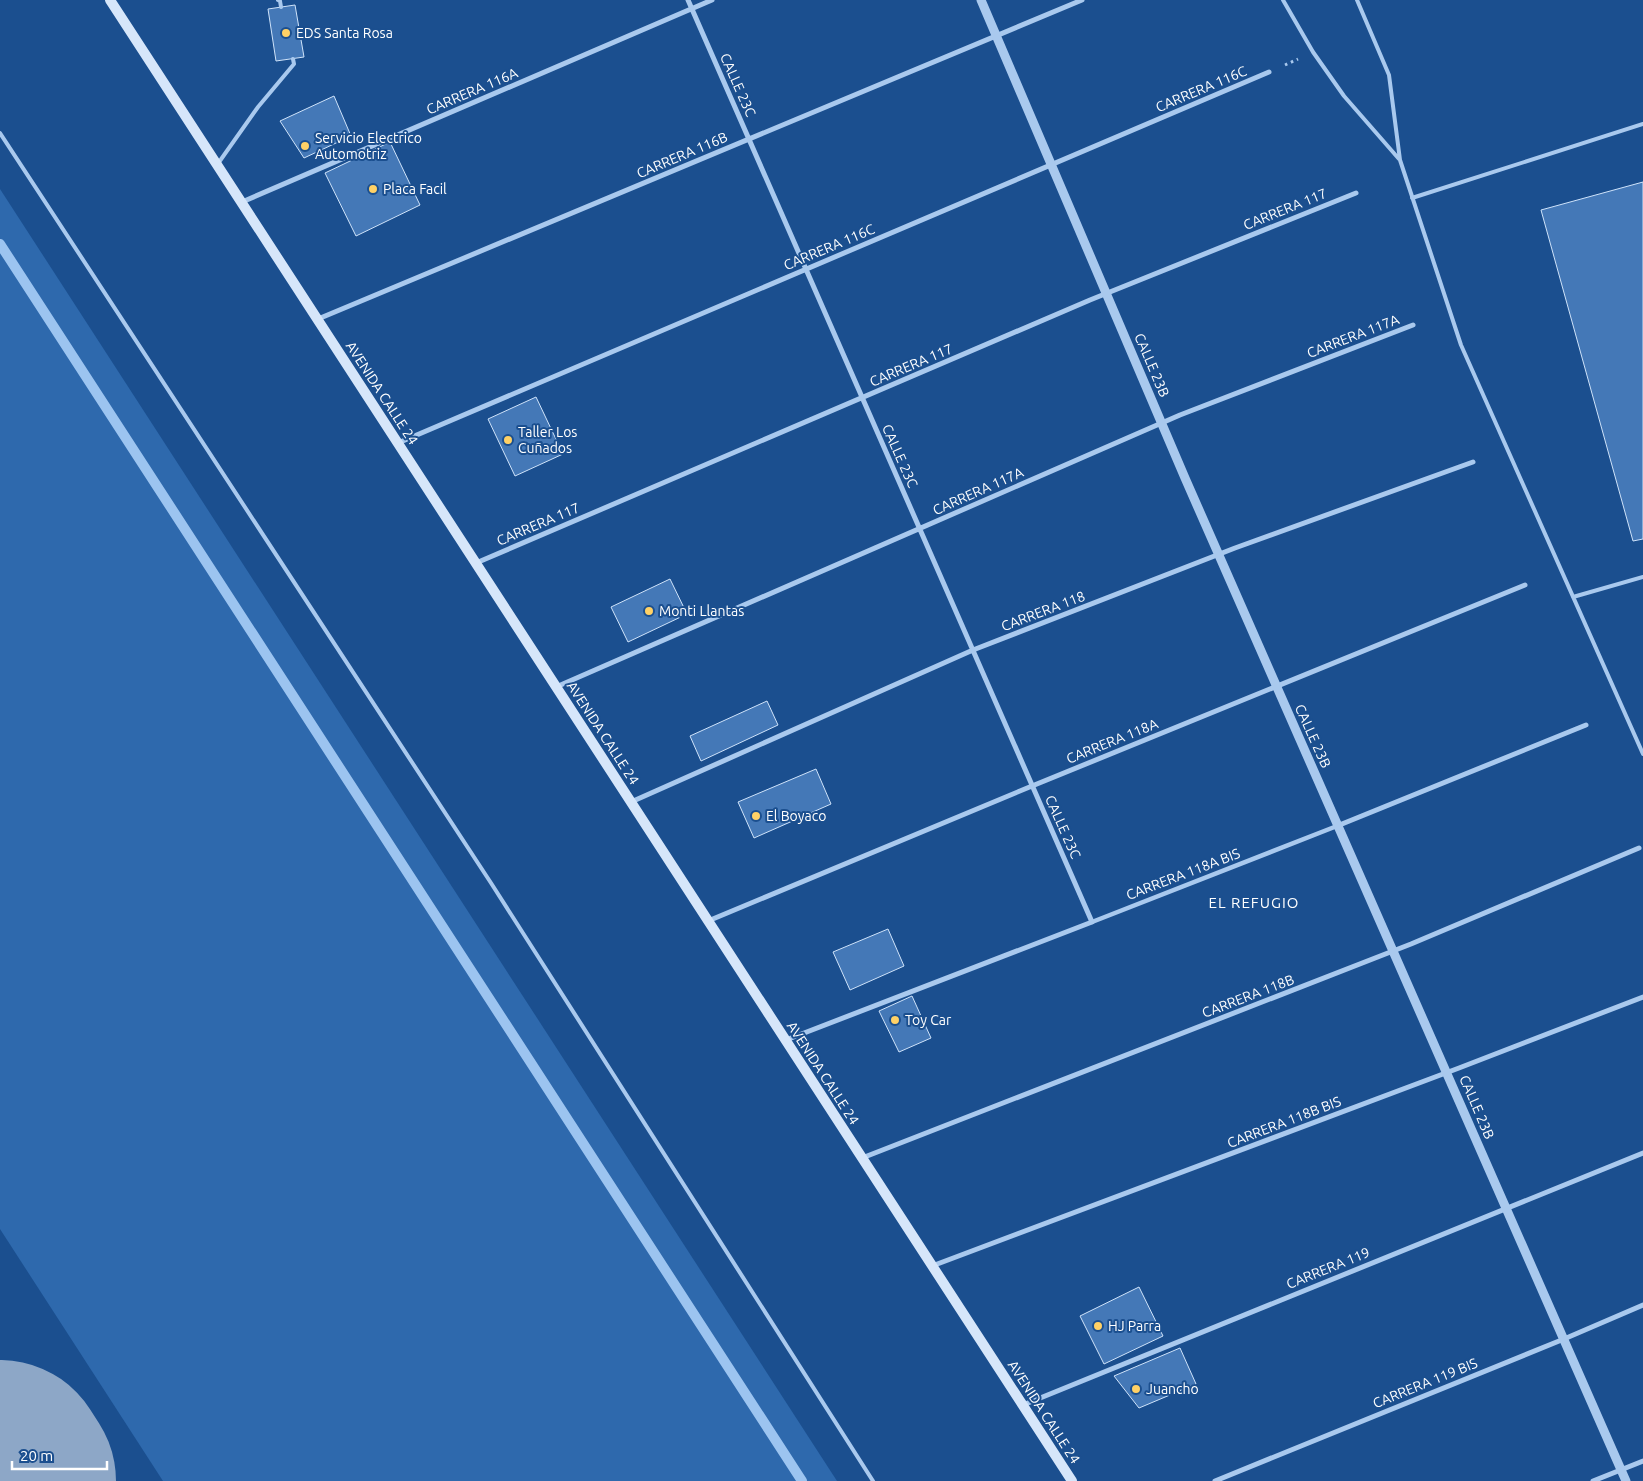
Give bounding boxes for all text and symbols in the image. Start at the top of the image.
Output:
place label: EDS Santa Rosa [296,25,393,41]
marker: EDS Santa Rosa [280,27,292,39]
street label: CALLE 23C [717,51,759,120]
street label: CARRERA 116C [1153,63,1249,115]
street label: CARRERA 116A [424,65,520,117]
street label: CARRERA 116B [634,129,730,181]
place label: Servicio Electrico Automotriz [315,130,422,162]
marker: Servicio Electrico Automotriz [299,140,311,152]
place label: Placa Facil [383,181,447,197]
marker: Placa Facil [367,183,379,195]
street label: CARRERA 117 [1241,185,1329,233]
street label: CARRERA 116C [781,221,877,273]
street label: CARRERA 117A [1305,311,1401,361]
street label: CALLE 23B [1131,331,1173,400]
street label: AVENIDA CALLE 24 [343,338,421,448]
street label: CARRERA 117 [867,340,955,390]
street label: CALLE 23C [879,422,921,491]
place label: Taller Los Cuñados [518,424,577,456]
marker: Taller Los Cuñados [502,434,514,446]
street label: CARRERA 117A [930,464,1026,518]
street label: CARRERA 117 [494,499,582,549]
street label: CARRERA 118 [999,588,1087,634]
place label: Monti Llantas [659,603,744,619]
marker: Monti Llantas [643,605,655,617]
street label: AVENIDA CALLE 24 [564,678,642,788]
street label: CALLE 23B [1292,702,1334,770]
street label: CARRERA 118A [1064,715,1160,767]
street label: CALLE 23C [1042,793,1084,862]
place label: El Boyaco [766,808,826,824]
marker: El Boyaco [750,810,762,822]
street label: CARRERA 118A BIS [1124,845,1242,903]
district label: EL REFUGIO [1209,894,1299,911]
street label: CARRERA 118B [1200,971,1296,1021]
place label: Toy Car [905,1012,952,1028]
marker: Toy Car [889,1014,901,1026]
street label: AVENIDA CALLE 24 [784,1018,862,1128]
street label: CALLE 23B [1456,1073,1498,1142]
street label: CARRERA 118B BIS [1225,1093,1343,1151]
street label: CARRERA 119 [1284,1244,1372,1292]
place label: HJ Parra [1108,1318,1161,1334]
marker: HJ Parra [1092,1320,1104,1332]
street label: CARRERA 119 BIS [1370,1355,1480,1411]
street label: AVENIDA CALLE 24 [1005,1357,1083,1467]
place label: Juancho [1146,1381,1199,1397]
marker: Juancho [1130,1383,1142,1395]
scale bar [12,1438,108,1470]
text: 20 m [20,1447,53,1464]

